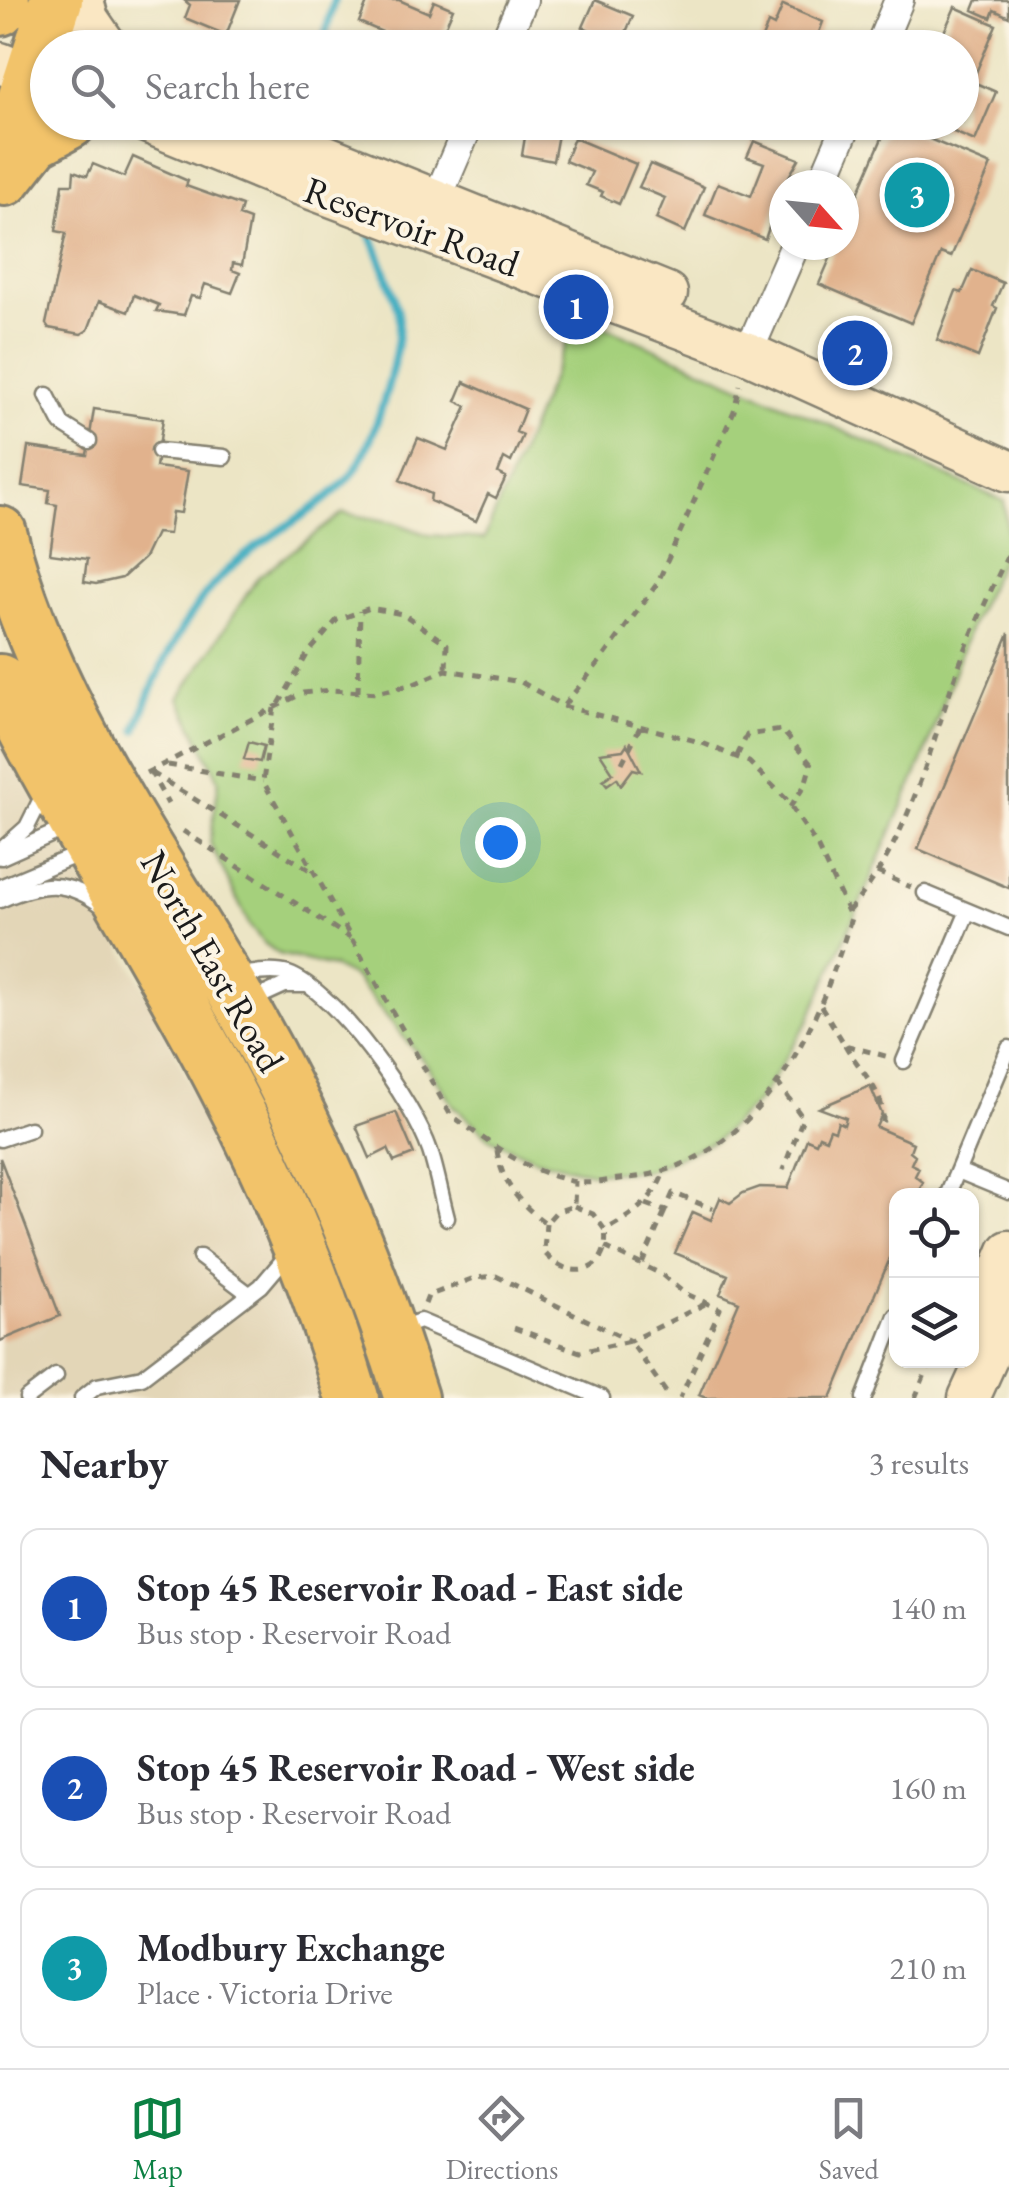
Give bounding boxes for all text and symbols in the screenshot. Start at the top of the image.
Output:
search box [30,30,979,140]
icon: search [65,58,120,113]
text: Search here [145,61,310,110]
pin: 3 [884,158,950,232]
street label: Reservoir Road [298,164,527,288]
north arrow [769,170,859,260]
pin: 1 [544,270,608,344]
pin: 2 [822,316,888,390]
your location [475,817,526,868]
street label: North East Road [130,841,297,1081]
map controls [889,1188,979,1368]
button: locate [889,1188,979,1278]
button: layers [889,1278,979,1368]
text: Nearby [40,1436,169,1491]
text: 3 results [869,1442,969,1484]
text: Stop 45 Reservoir Road - East side [137,1563,683,1612]
text: 1 [66,1587,83,1629]
text: 140 m [890,1587,967,1629]
text: Bus stop · Reservoir Road [137,1612,451,1654]
text: Stop 45 Reservoir Road - West side [137,1743,695,1792]
text: 2 [66,1767,83,1809]
text: 160 m [890,1767,967,1809]
text: Bus stop · Reservoir Road [137,1792,451,1834]
text: Modbury Exchange [137,1923,445,1972]
text: 3 [66,1947,83,1989]
text: 210 m [890,1947,967,1989]
text: Place · Victoria Drive [137,1972,393,2014]
tab: Map [130,2091,185,2187]
tab: Directions [446,2091,558,2187]
tab: Saved [819,2091,879,2187]

